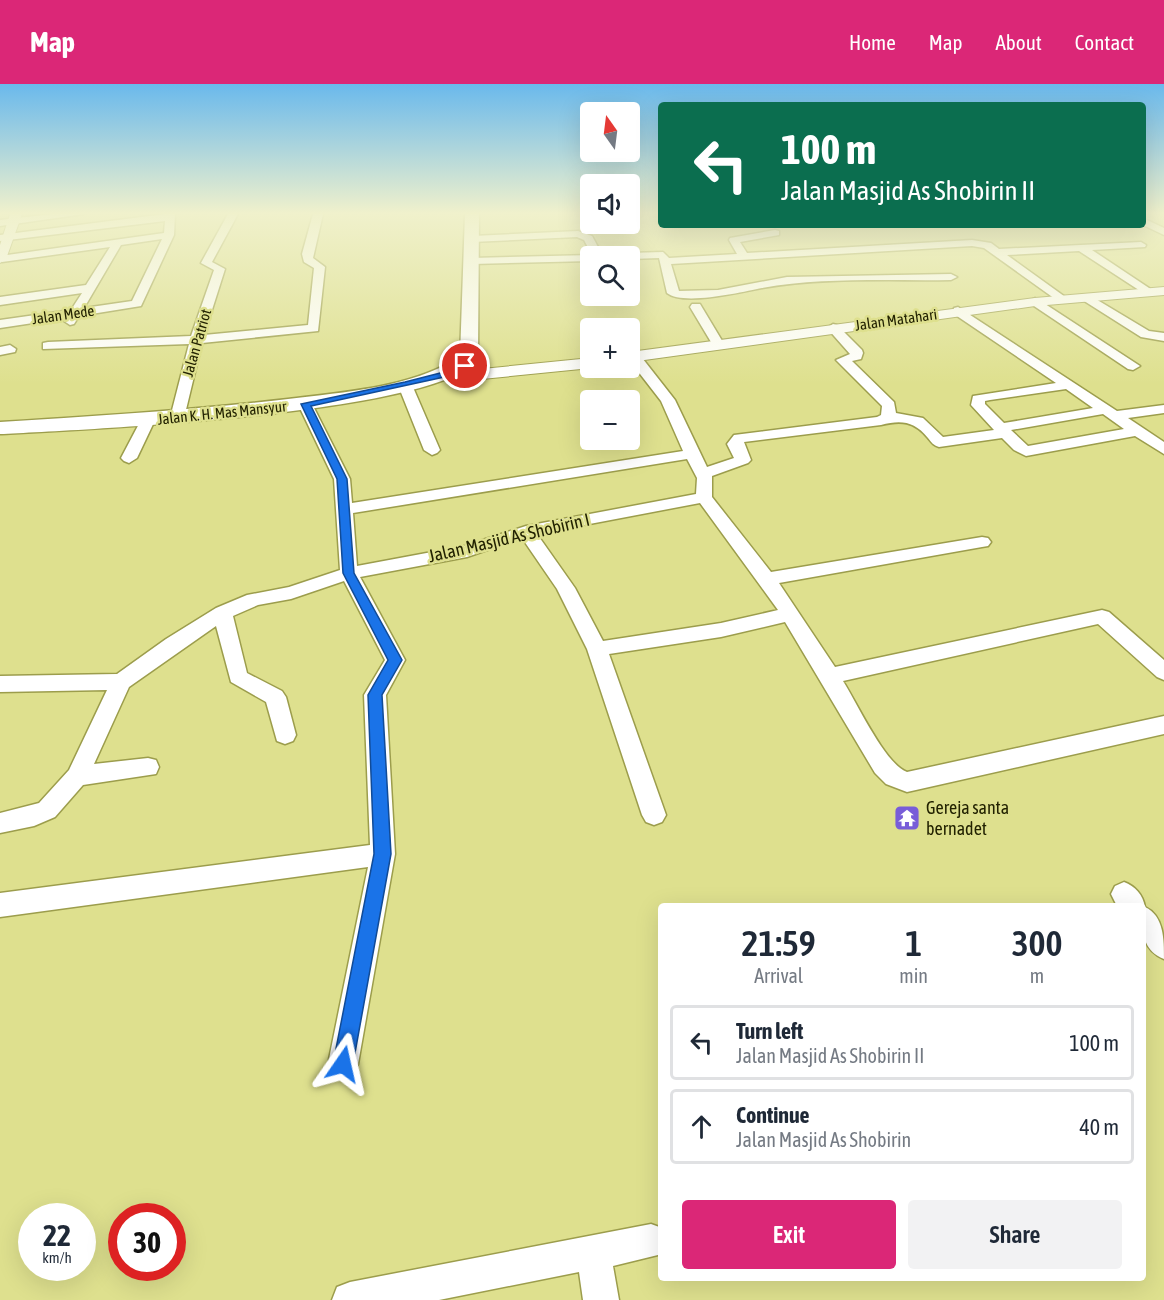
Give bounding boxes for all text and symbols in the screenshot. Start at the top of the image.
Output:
text: Map [30,26,75,58]
text: Home [849,30,896,54]
text: Map [929,30,963,54]
text: About [996,30,1042,54]
text: Contact [1075,30,1134,54]
north arrow [580,102,640,162]
map controls [580,102,640,450]
text: 100 m [781,125,876,173]
icon: left [682,126,760,204]
button: sound [580,174,640,234]
text: Jalan Masjid As Shobirin II [781,175,1035,206]
button: search [580,246,640,306]
street label: Jalan Mede [31,302,95,327]
street label: Jalan Matahari [854,305,938,334]
street label: Jalan Patriot [179,307,214,379]
button: + [580,318,640,378]
pin [439,340,490,391]
icon: arrive [448,349,481,382]
button: − [580,390,640,450]
street label: Jalan K. H. Mas Mansyur [157,397,288,428]
street label: Jalan Masjid As Shobirin I [426,509,592,566]
place label: Gereja santa bernadet [926,797,1009,839]
temple icon: Gereja santa bernadet [892,803,922,833]
text: 21:59 [742,922,816,964]
text: 1 [905,922,922,964]
text: 300 [1012,922,1062,964]
text: Arrival [754,964,803,987]
text: min [899,964,928,987]
text: m [1030,964,1044,987]
text: Turn left [736,1018,803,1044]
icon: left [685,1026,718,1059]
text: 100 m [1069,1030,1119,1056]
position arrow [311,1032,375,1096]
text: Jalan Masjid As Shobirin II [736,1044,924,1067]
text: Continue [736,1102,810,1128]
icon: ahead [685,1110,718,1143]
text: 40 m [1079,1114,1119,1140]
text: Jalan Masjid As Shobirin [736,1128,911,1151]
button: Exit [682,1200,896,1269]
button: Share [908,1200,1122,1269]
speed limit sign: 30 [108,1203,186,1281]
text: 22 [43,1218,71,1252]
text: km/h [42,1249,72,1266]

